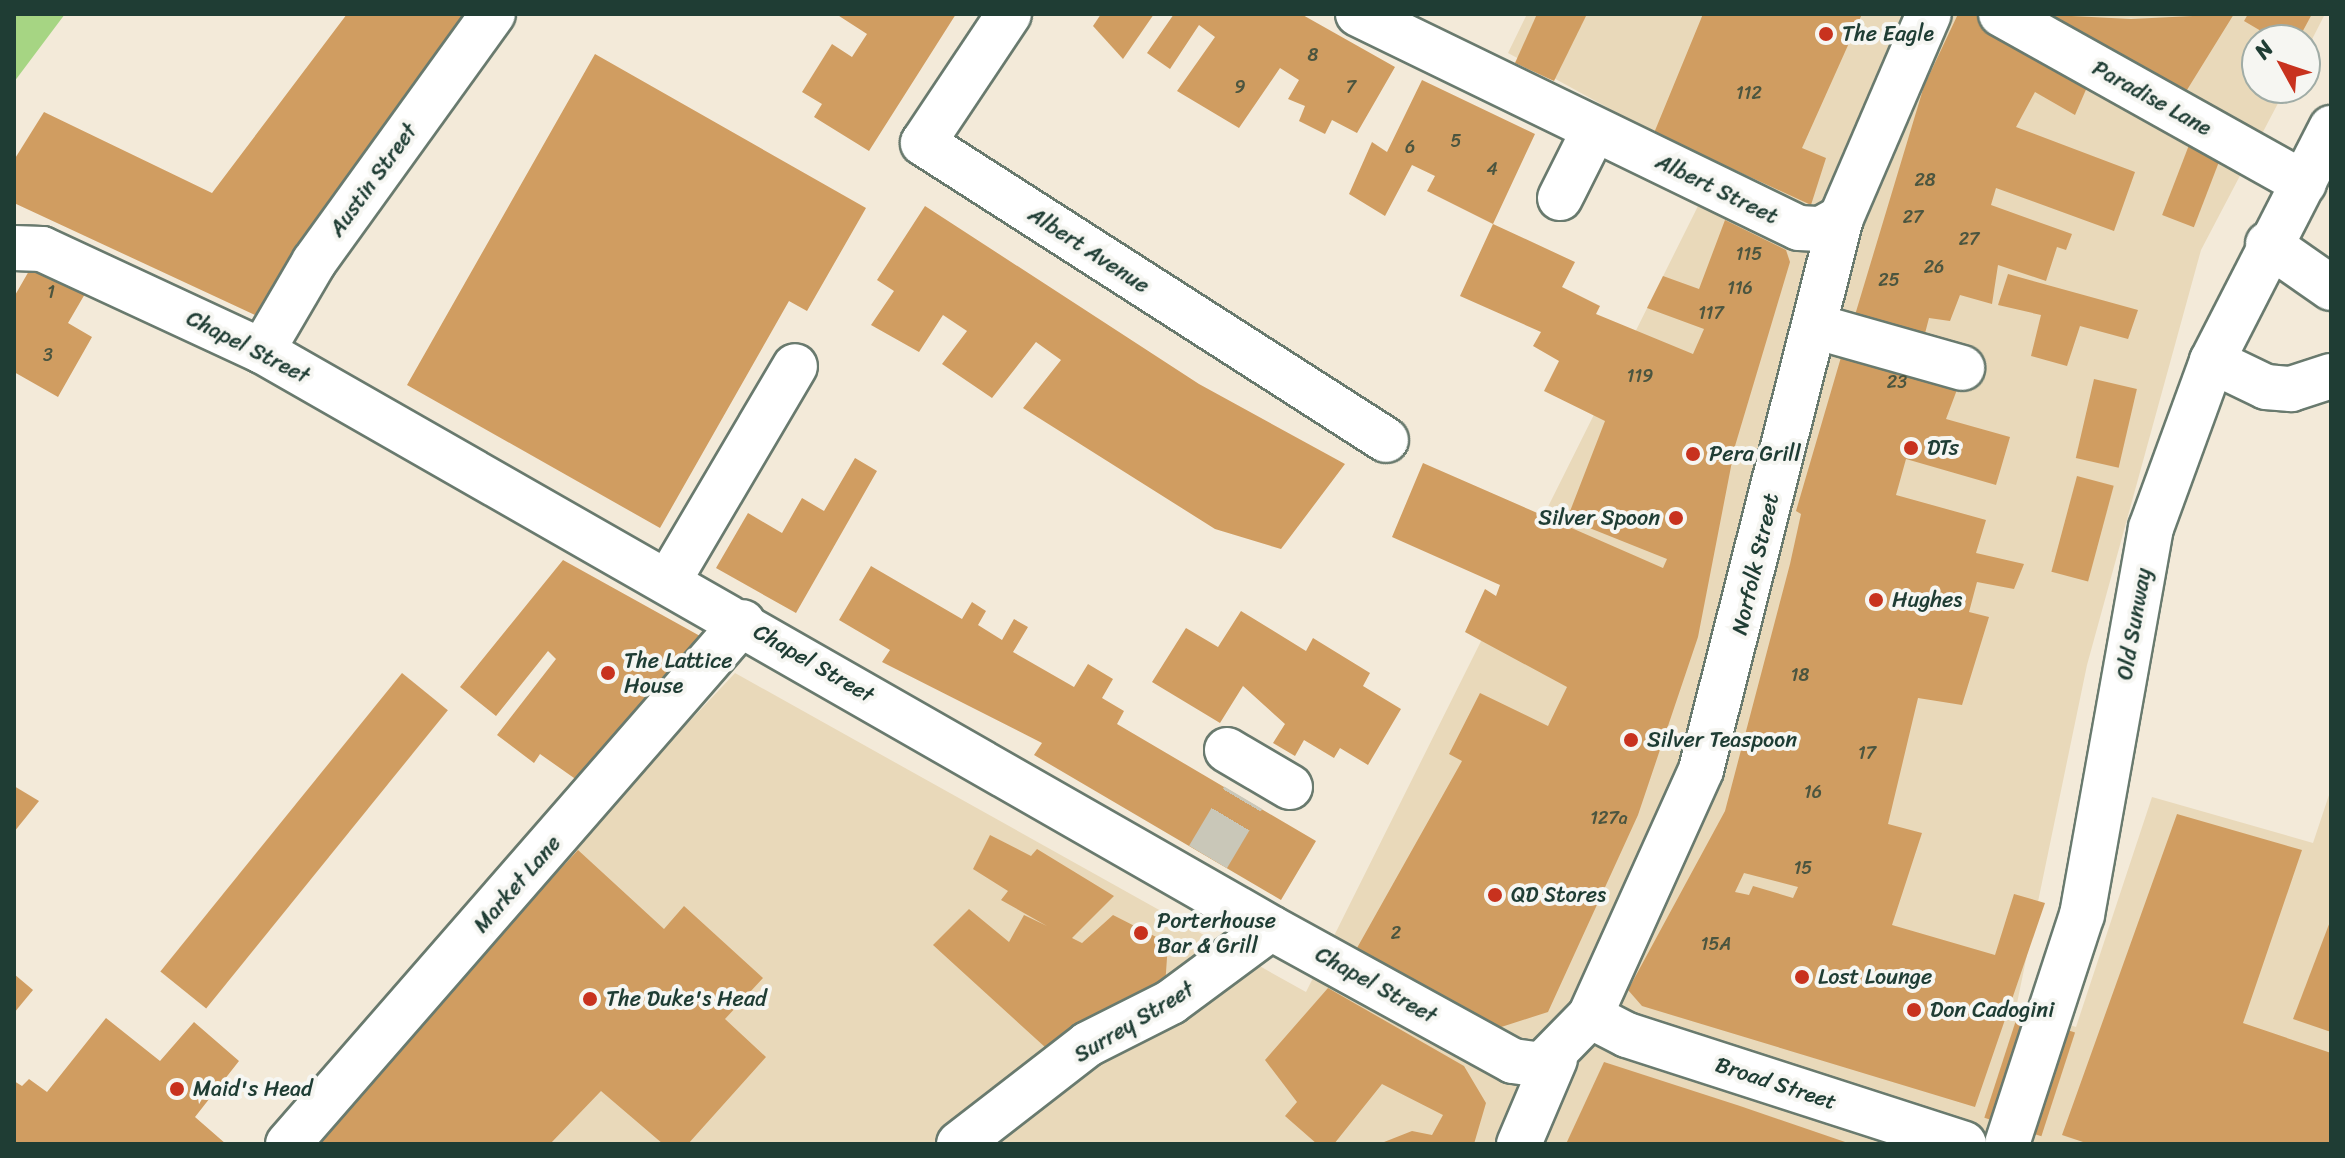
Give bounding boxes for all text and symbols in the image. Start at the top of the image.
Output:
place label: The Eagle [1842,21,1935,47]
north arrow [2241,24,2321,104]
marker: The Eagle [1817,25,1835,43]
text: N [2244,31,2284,68]
house number: 8 [1308,44,1318,66]
street label: Paradise Lane [2088,54,2216,142]
house number: 9 [1234,76,1246,98]
house number: 7 [1346,76,1356,98]
house number: 112 [1736,82,1762,104]
street label: Austin Street [323,118,423,242]
house number: 5 [1451,130,1461,152]
house number: 6 [1405,136,1415,158]
street label: Albert Street [1652,148,1782,230]
house number: 4 [1486,158,1498,180]
house number: 28 [1914,169,1936,191]
street label: Albert Avenue [1024,201,1154,299]
house number: 27 [1903,206,1923,228]
house number: 27 [1959,228,1979,250]
house number: 115 [1736,243,1762,265]
house number: 26 [1924,256,1944,278]
house number: 25 [1878,269,1900,291]
house number: 116 [1727,277,1753,299]
house number: 1 [47,281,55,303]
house number: 117 [1698,302,1724,324]
street label: Chapel Street [182,305,314,389]
house number: 3 [43,344,53,366]
house number: 119 [1627,365,1653,387]
house number: 23 [1887,371,1907,393]
place label: DTs [1927,435,1959,461]
marker: DTs [1902,439,1920,457]
place label: Pera Grill [1709,441,1801,467]
marker: Pera Grill [1684,445,1702,463]
street label: Norfolk Street [1726,491,1784,637]
place label: Silver Spoon [1538,505,1660,531]
marker: Silver Spoon [1667,509,1685,527]
street label: Old Sunway [2111,566,2157,682]
place label: Hughes [1892,587,1962,613]
marker: Hughes [1867,591,1885,609]
street label: Chapel Street [749,618,879,708]
place label: The Lattice House [624,647,732,698]
marker: The Lattice House [599,664,617,682]
house number: 18 [1791,664,1809,686]
place label: Silver Teaspoon [1647,727,1798,753]
marker: Silver Teaspoon [1622,731,1640,749]
house number: 17 [1858,742,1876,764]
house number: 16 [1804,781,1822,803]
house number: 127a [1590,807,1628,829]
street label: Market Lane [468,830,566,938]
house number: 15 [1794,857,1812,879]
place label: QD Stores [1511,882,1608,908]
marker: QD Stores [1486,886,1504,904]
place label: Porterhouse Bar & Grill [1157,907,1276,958]
house number: 2 [1391,922,1401,944]
marker: Porterhouse Bar & Grill [1132,924,1150,942]
house number: 15A [1701,933,1731,955]
street label: Chapel Street [1310,941,1442,1029]
place label: Lost Lounge [1818,964,1931,990]
marker: Lost Lounge [1793,968,1811,986]
street label: Surrey Street [1069,976,1199,1068]
place label: The Duke's Head [606,986,768,1012]
marker: The Duke's Head [581,990,599,1008]
place label: Don Cadogini [1930,997,2055,1023]
marker: Don Cadogini [1905,1001,1923,1019]
street label: Broad Street [1712,1051,1840,1115]
place label: Maid's Head [193,1076,313,1102]
marker: Maid's Head [168,1080,186,1098]

